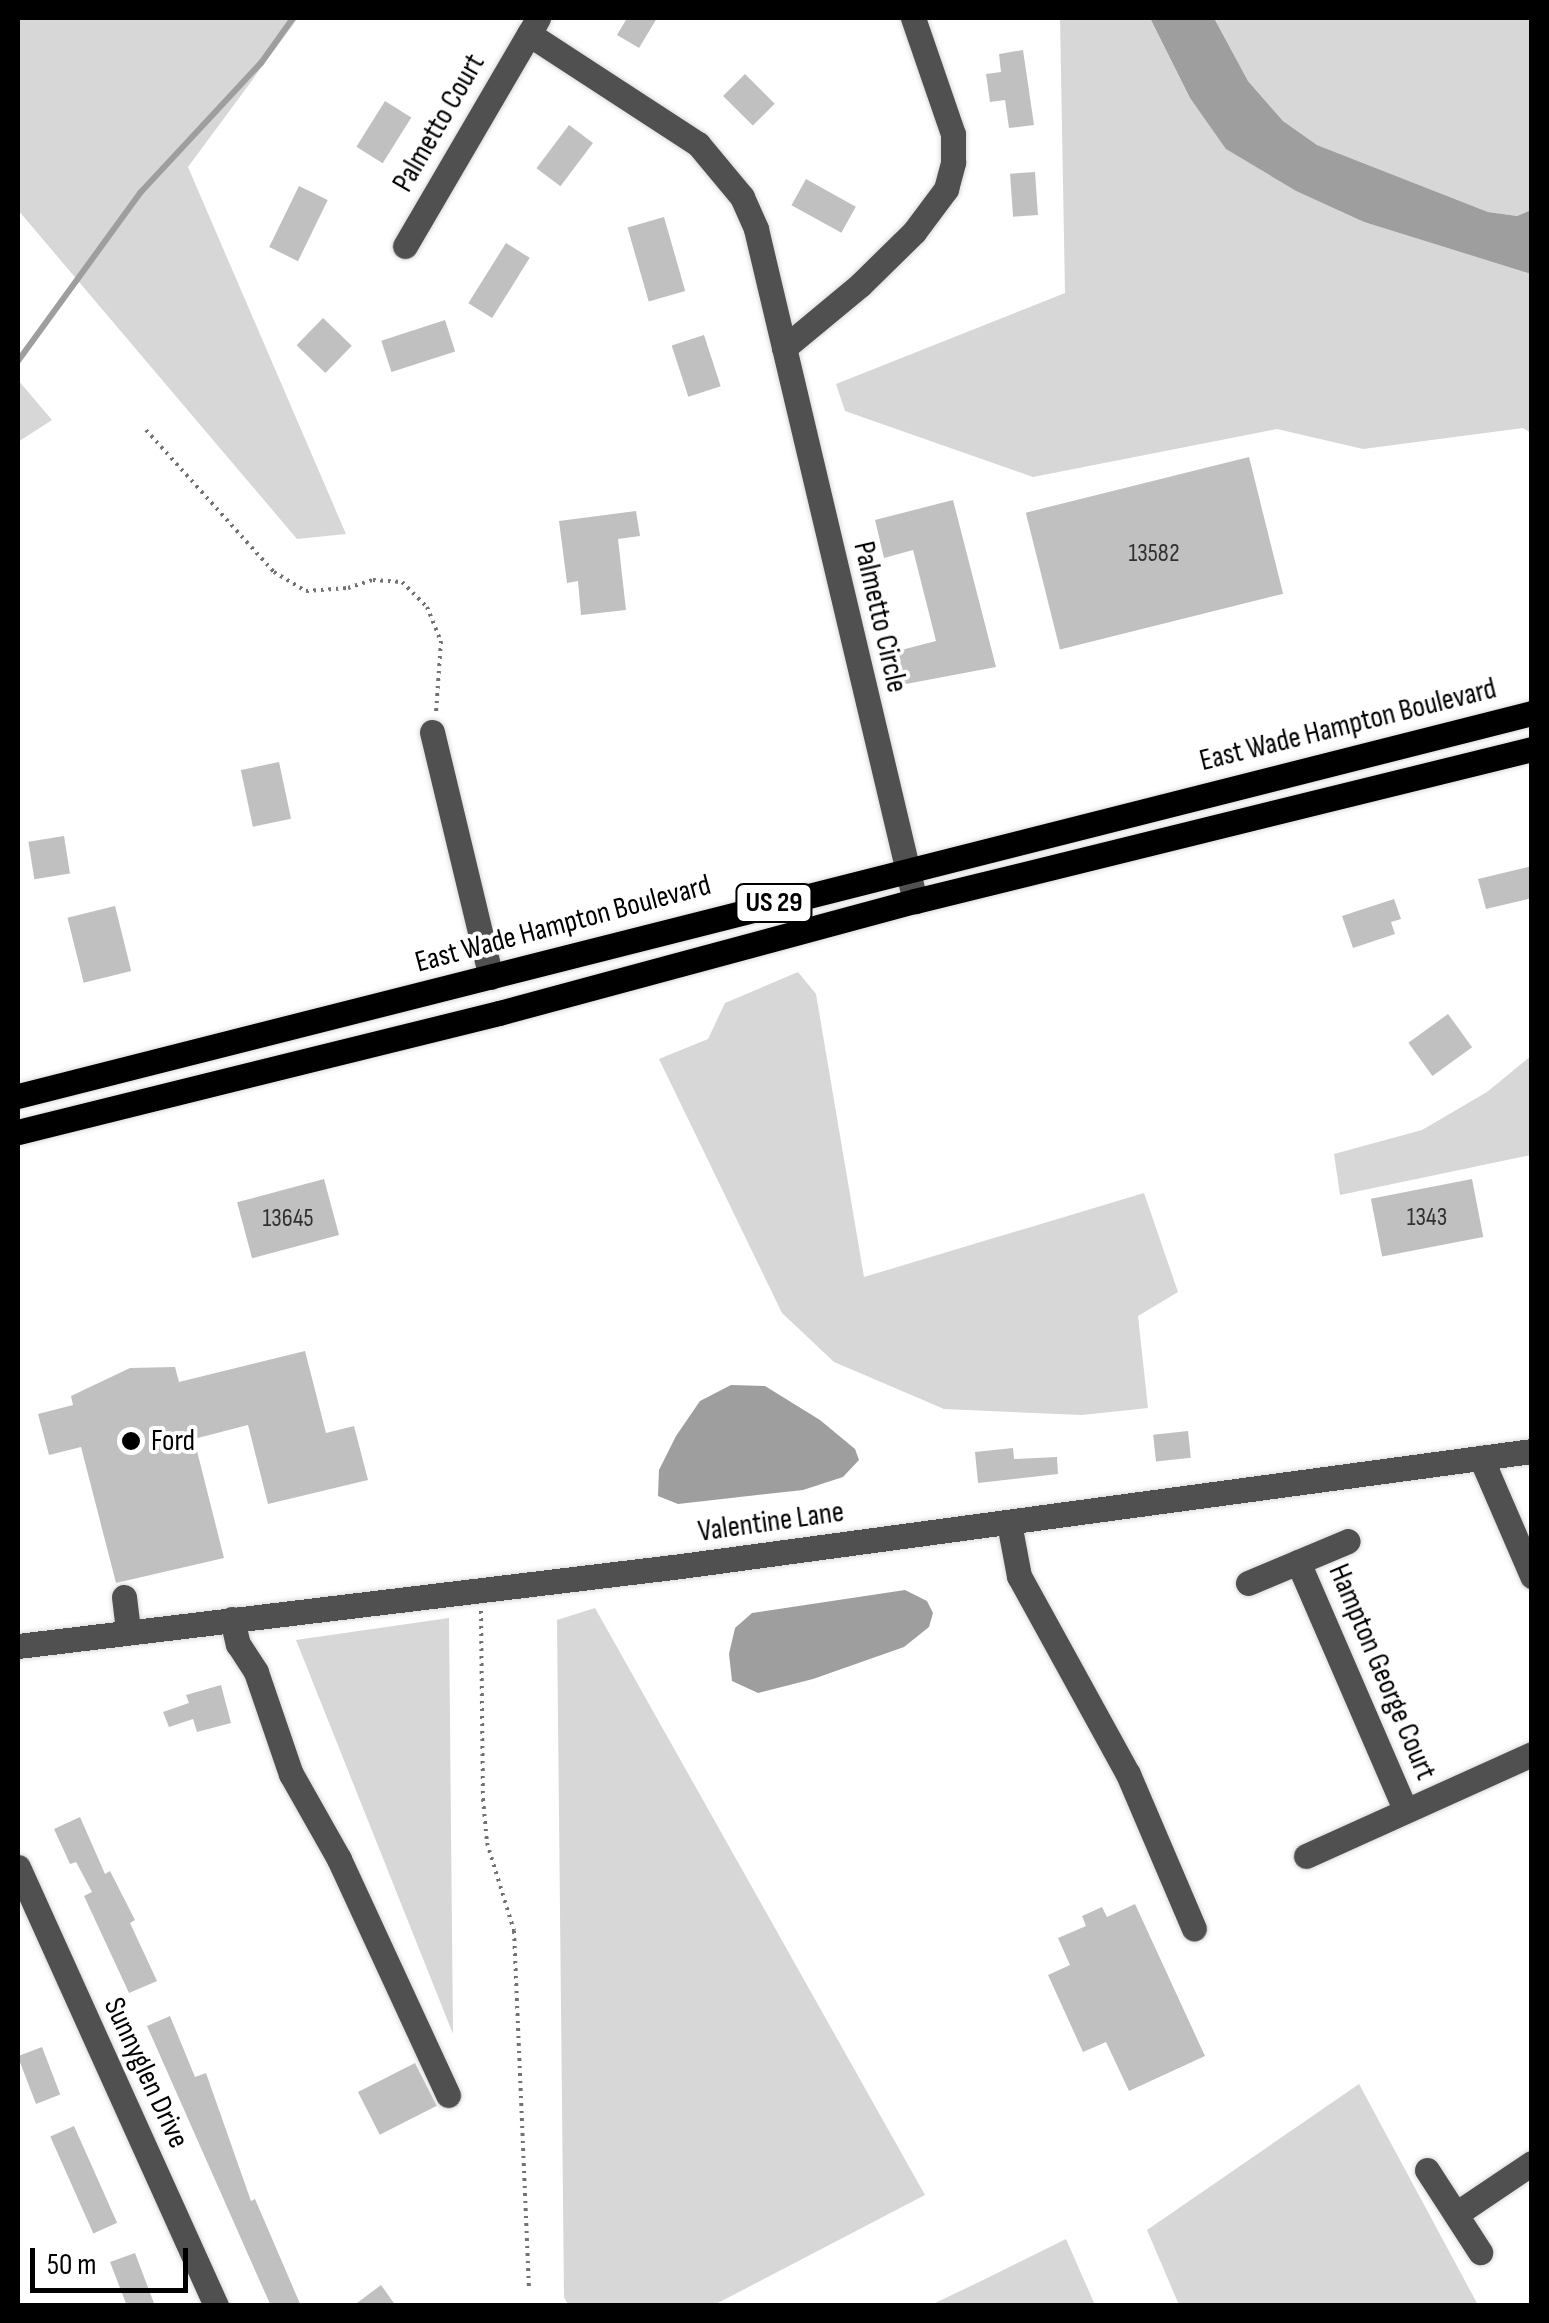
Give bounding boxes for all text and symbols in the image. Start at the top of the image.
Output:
street label: Palmetto Court [385,48,493,198]
street label: Palmetto Circle [845,538,915,696]
house number: 13582 [1129,539,1179,569]
street label: East Wade Hampton Boulevard [1196,671,1500,779]
street label: East Wade Hampton Boulevard [411,867,715,981]
road number: US 29 [734,880,814,926]
house number: 1343 [1407,1203,1447,1233]
house number: 13645 [262,1204,314,1234]
place label: Ford [151,1423,195,1459]
marker: Ford [120,1430,142,1452]
street label: Valentine Lane [696,1494,846,1550]
street label: Hampton George Court [1320,1559,1444,1785]
street label: Sunnyglen Drive [96,1992,196,2154]
scale bar [35,2228,192,2290]
text: 50 m [47,2247,96,2283]

